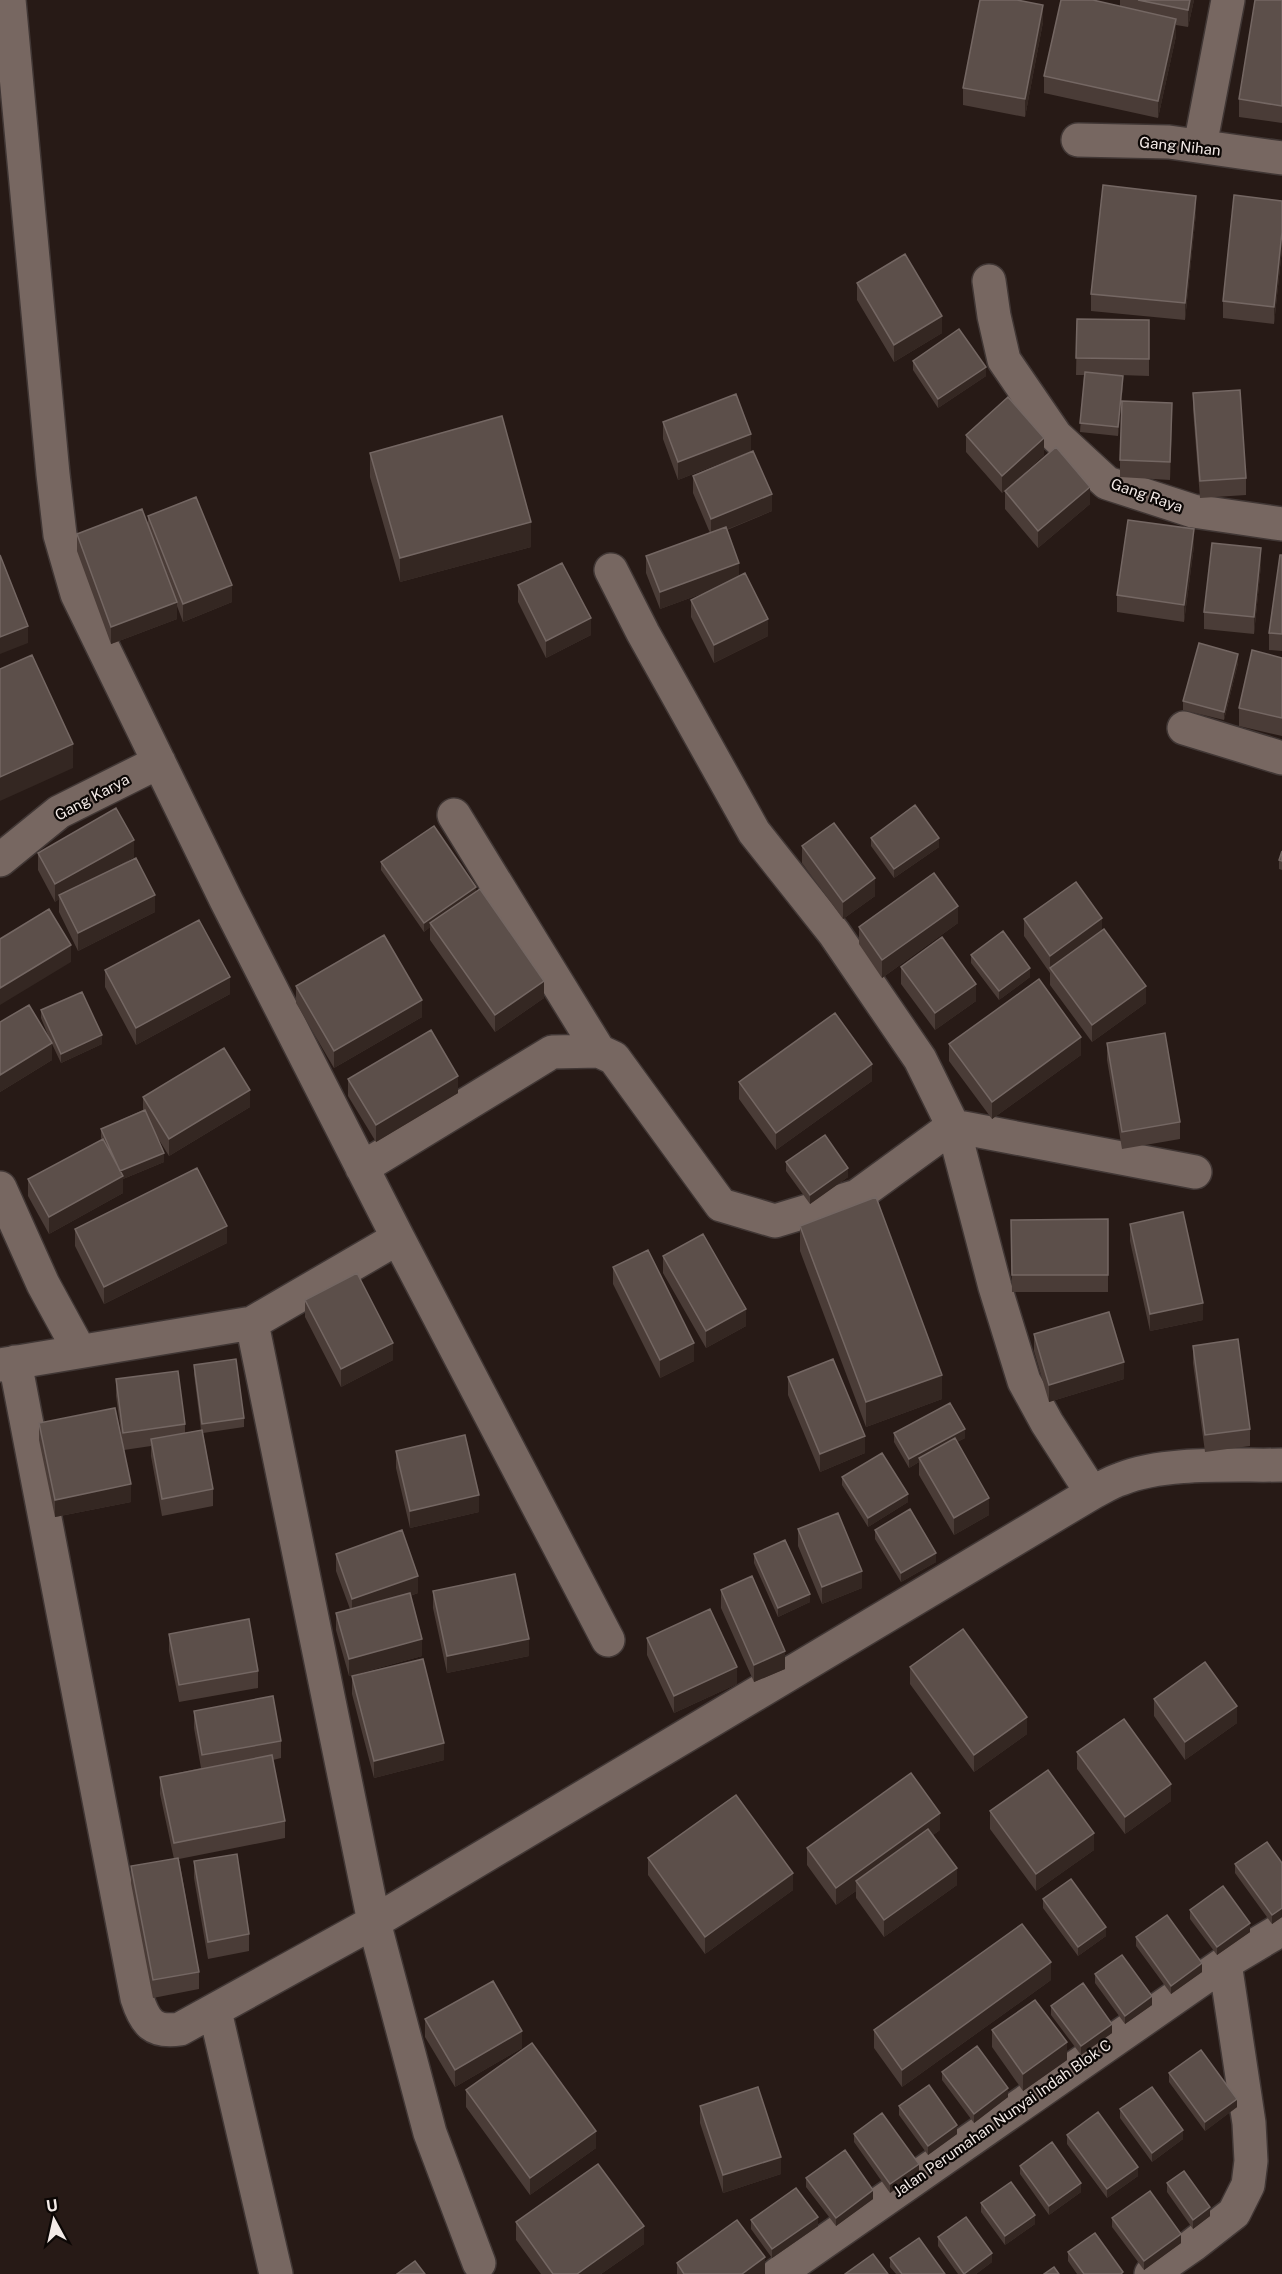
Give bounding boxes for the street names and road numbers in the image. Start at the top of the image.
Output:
street label: Gang Nihan [1139,133,1221,159]
street label: Gang Raya [1109,475,1185,515]
street label: Gang Karya [52,770,132,824]
street label: Jalan Perumahan Nunyai Indah Blok C [890,2036,1114,2200]

